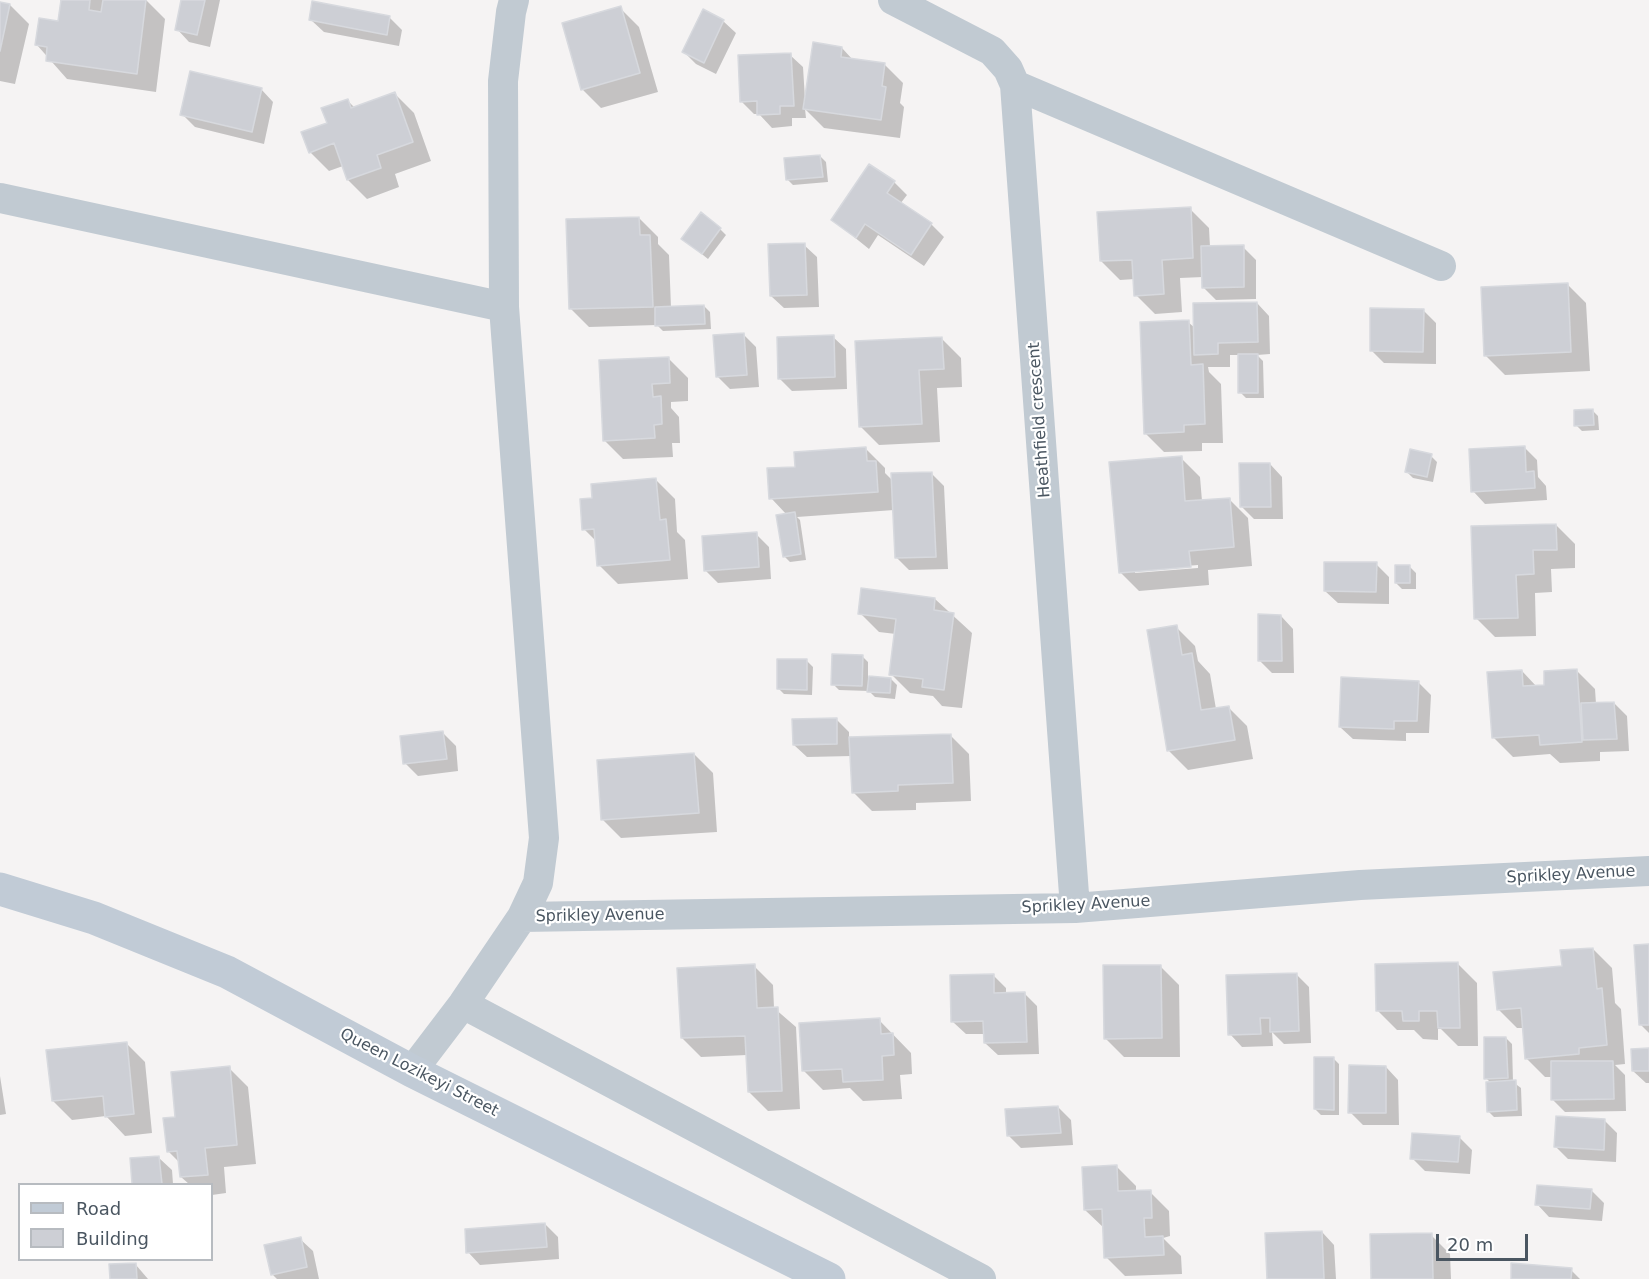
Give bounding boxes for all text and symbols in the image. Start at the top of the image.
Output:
street label: Heathfield crescent [1025,342,1055,498]
street label: Sprikley Avenue [1506,862,1636,888]
street label: Sprikley Avenue [1021,892,1151,918]
street label: Sprikley Avenue [535,905,665,927]
street label: Queen Lozikeyi Street [337,1025,501,1121]
legend [18,1183,213,1261]
text: Road [76,1198,121,1219]
scale bar [1439,1222,1530,1260]
text: Building [76,1228,149,1249]
text: 20 m [1447,1234,1493,1255]

